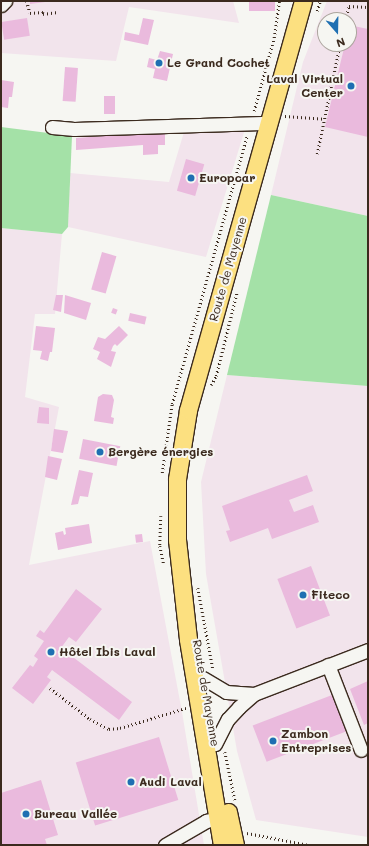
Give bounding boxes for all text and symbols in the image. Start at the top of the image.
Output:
north arrow [317,12,357,52]
text: N [334,34,347,51]
place label: Le Grand Cochet [167,56,270,70]
marker: Le Grand Cochet [154,58,164,68]
place label: Laval Virtual Center [266,72,343,100]
marker: Laval Virtual Center [346,81,356,91]
place label: Europcar [199,171,255,185]
marker: Europcar [186,173,196,183]
street label: Route de Mayenne [206,215,250,323]
place label: Bergère énergies [108,445,213,459]
marker: Bergère énergies [95,447,105,457]
place label: Fiteco [311,588,350,602]
marker: Fiteco [298,590,308,600]
street label: Route de Mayenne [190,638,222,748]
place label: Hôtel Ibis Laval [59,645,156,659]
marker: Hôtel Ibis Laval [46,647,56,657]
place label: Zambon Entreprises [281,727,351,755]
marker: Zambon Entreprises [268,736,278,746]
place label: Audi Laval [139,775,202,789]
marker: Audi Laval [126,777,136,787]
place label: Bureau Vallée [34,807,117,821]
marker: Bureau Vallée [21,809,31,819]

